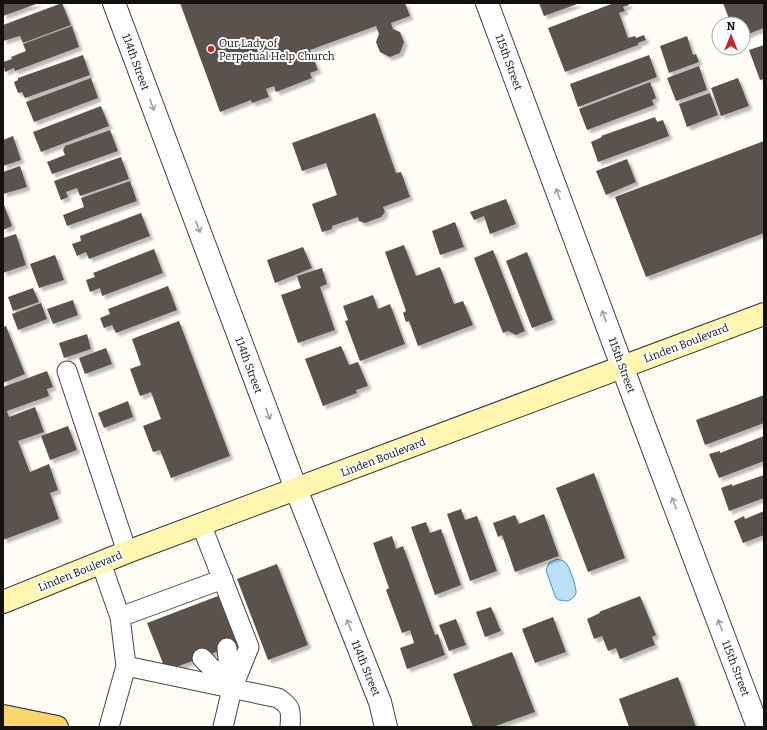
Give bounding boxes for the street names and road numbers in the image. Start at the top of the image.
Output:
street label: 114th Street [119,32,152,92]
street label: 115th Street [492,32,525,92]
street label: Linden Boulevard [642,321,731,366]
street label: 114th Street [232,335,265,395]
street label: 115th Street [605,335,638,395]
street label: Linden Boulevard [339,435,428,480]
street label: Linden Boulevard [36,548,125,594]
street label: 114th Street [348,638,383,698]
street label: 115th Street [719,638,752,698]

